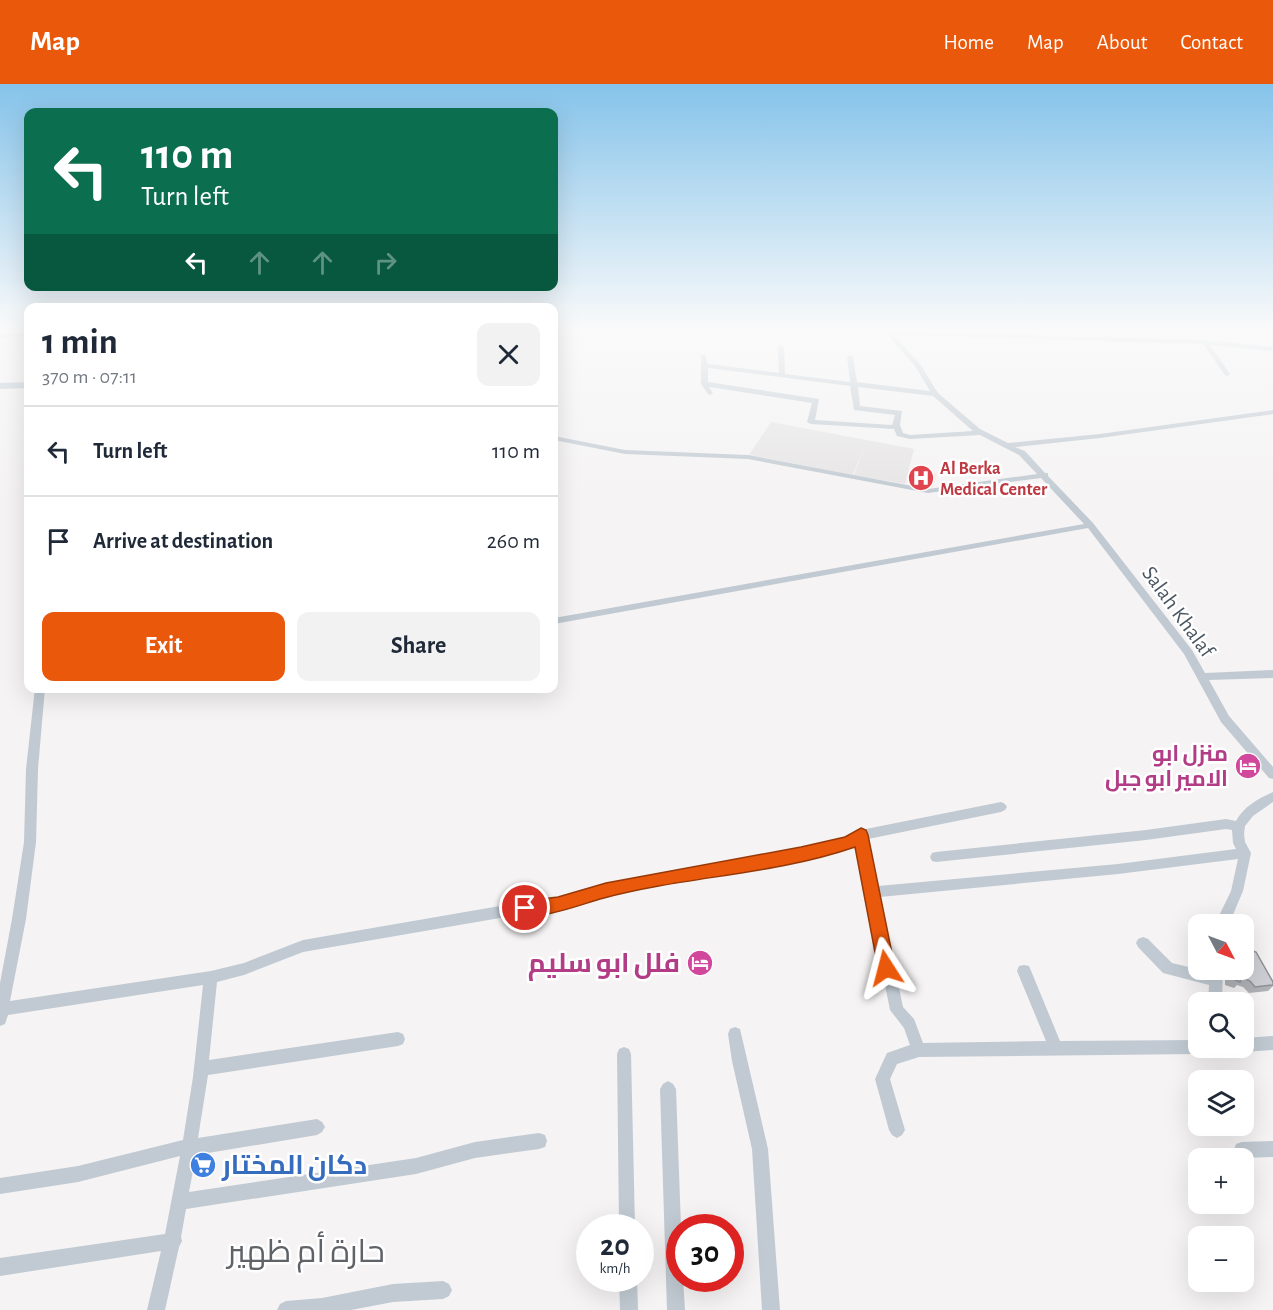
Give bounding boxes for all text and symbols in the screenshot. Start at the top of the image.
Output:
text: Map [30,28,80,56]
text: Home [943,32,994,53]
text: Map [1027,32,1064,53]
text: About [1097,32,1147,53]
text: Contact [1180,32,1243,53]
icon: left [42,132,120,210]
text: 110 m [141,134,233,176]
text: Turn left [141,183,229,210]
icon: left [180,246,213,279]
icon: ahead [243,246,276,279]
icon: ahead [306,246,339,279]
icon: right [369,246,402,279]
button: close [477,323,540,386]
text: 1 min [42,324,118,360]
text: 370 m · 07:11 [42,367,137,387]
icon: left [42,435,75,468]
text: Turn left [93,440,167,462]
text: 110 m [492,440,540,462]
place label: Al Berka Medical Center [940,460,1048,499]
hospital icon: Al Berka Medical Center [906,463,936,493]
icon: arrive [42,525,75,558]
text: Arrive at destination [93,530,273,552]
text: 260 m [487,530,540,552]
street label: Salah Khalaf [1138,562,1219,662]
button: Exit [42,612,285,681]
button: Share [297,612,540,681]
place label: منزل ابو الامير ابو جبل [1105,743,1228,792]
hotel icon: منزل ابو الامير ابو جبل [1233,751,1263,781]
pin [499,882,550,933]
icon: arrive [508,891,541,924]
north arrow [1188,914,1254,980]
map controls [1188,914,1254,1292]
position arrow [854,936,918,1000]
hotel icon: فلل ابو سليم [685,948,715,978]
place label: فلل ابو سليم [528,950,680,981]
button: search [1188,992,1254,1058]
button: layers [1188,1070,1254,1136]
button: + [1188,1148,1254,1214]
supermarket icon: دكان المختار [188,1150,218,1180]
place label: دكان المختار [221,1152,367,1181]
speed limit sign: 30 [666,1214,744,1292]
button: − [1188,1226,1254,1292]
district label: حارة أم ظهير [225,1231,385,1273]
text: 20 [600,1231,630,1261]
text: km/h [600,1261,630,1276]

